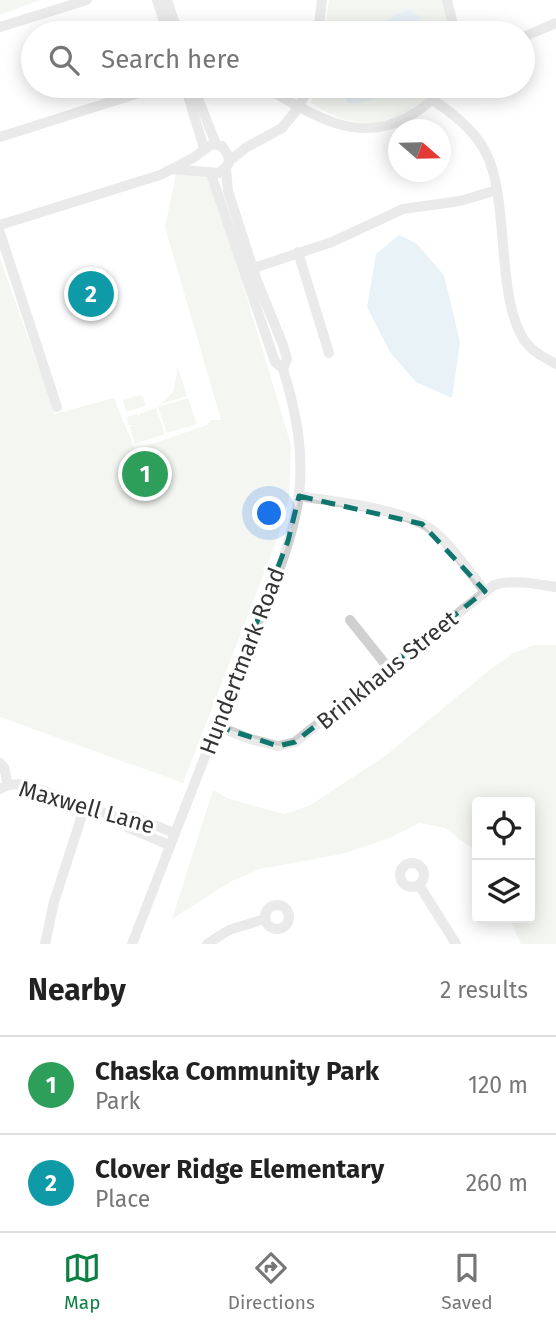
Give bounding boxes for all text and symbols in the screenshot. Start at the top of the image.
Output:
search box [21,21,535,98]
icon: search [45,41,83,79]
text: Search here [101,44,240,75]
north arrow [388,119,451,182]
pin: 2 [68,268,114,320]
pin: 1 [122,448,168,500]
your location [252,496,286,530]
street label: Hundertmark Road [193,564,291,758]
street label: Brinkhaus Street [311,604,464,735]
street label: Maxwell Lane [16,774,158,840]
map controls [472,797,535,923]
button: locate [472,797,535,860]
button: layers [472,860,535,923]
text: Nearby [28,972,126,1008]
text: 2 results [440,976,528,1004]
text: Chaska Community Park [95,1056,379,1087]
text: 1 [46,1071,56,1099]
text: 120 m [468,1071,528,1099]
text: Park [95,1087,140,1115]
text: Clover Ridge Elementary [95,1154,384,1185]
text: 2 [45,1169,57,1197]
text: 260 m [466,1169,528,1197]
text: Place [95,1185,150,1213]
tab: Map [63,1249,101,1314]
tab: Directions [228,1249,315,1314]
tab: Saved [441,1249,493,1314]

